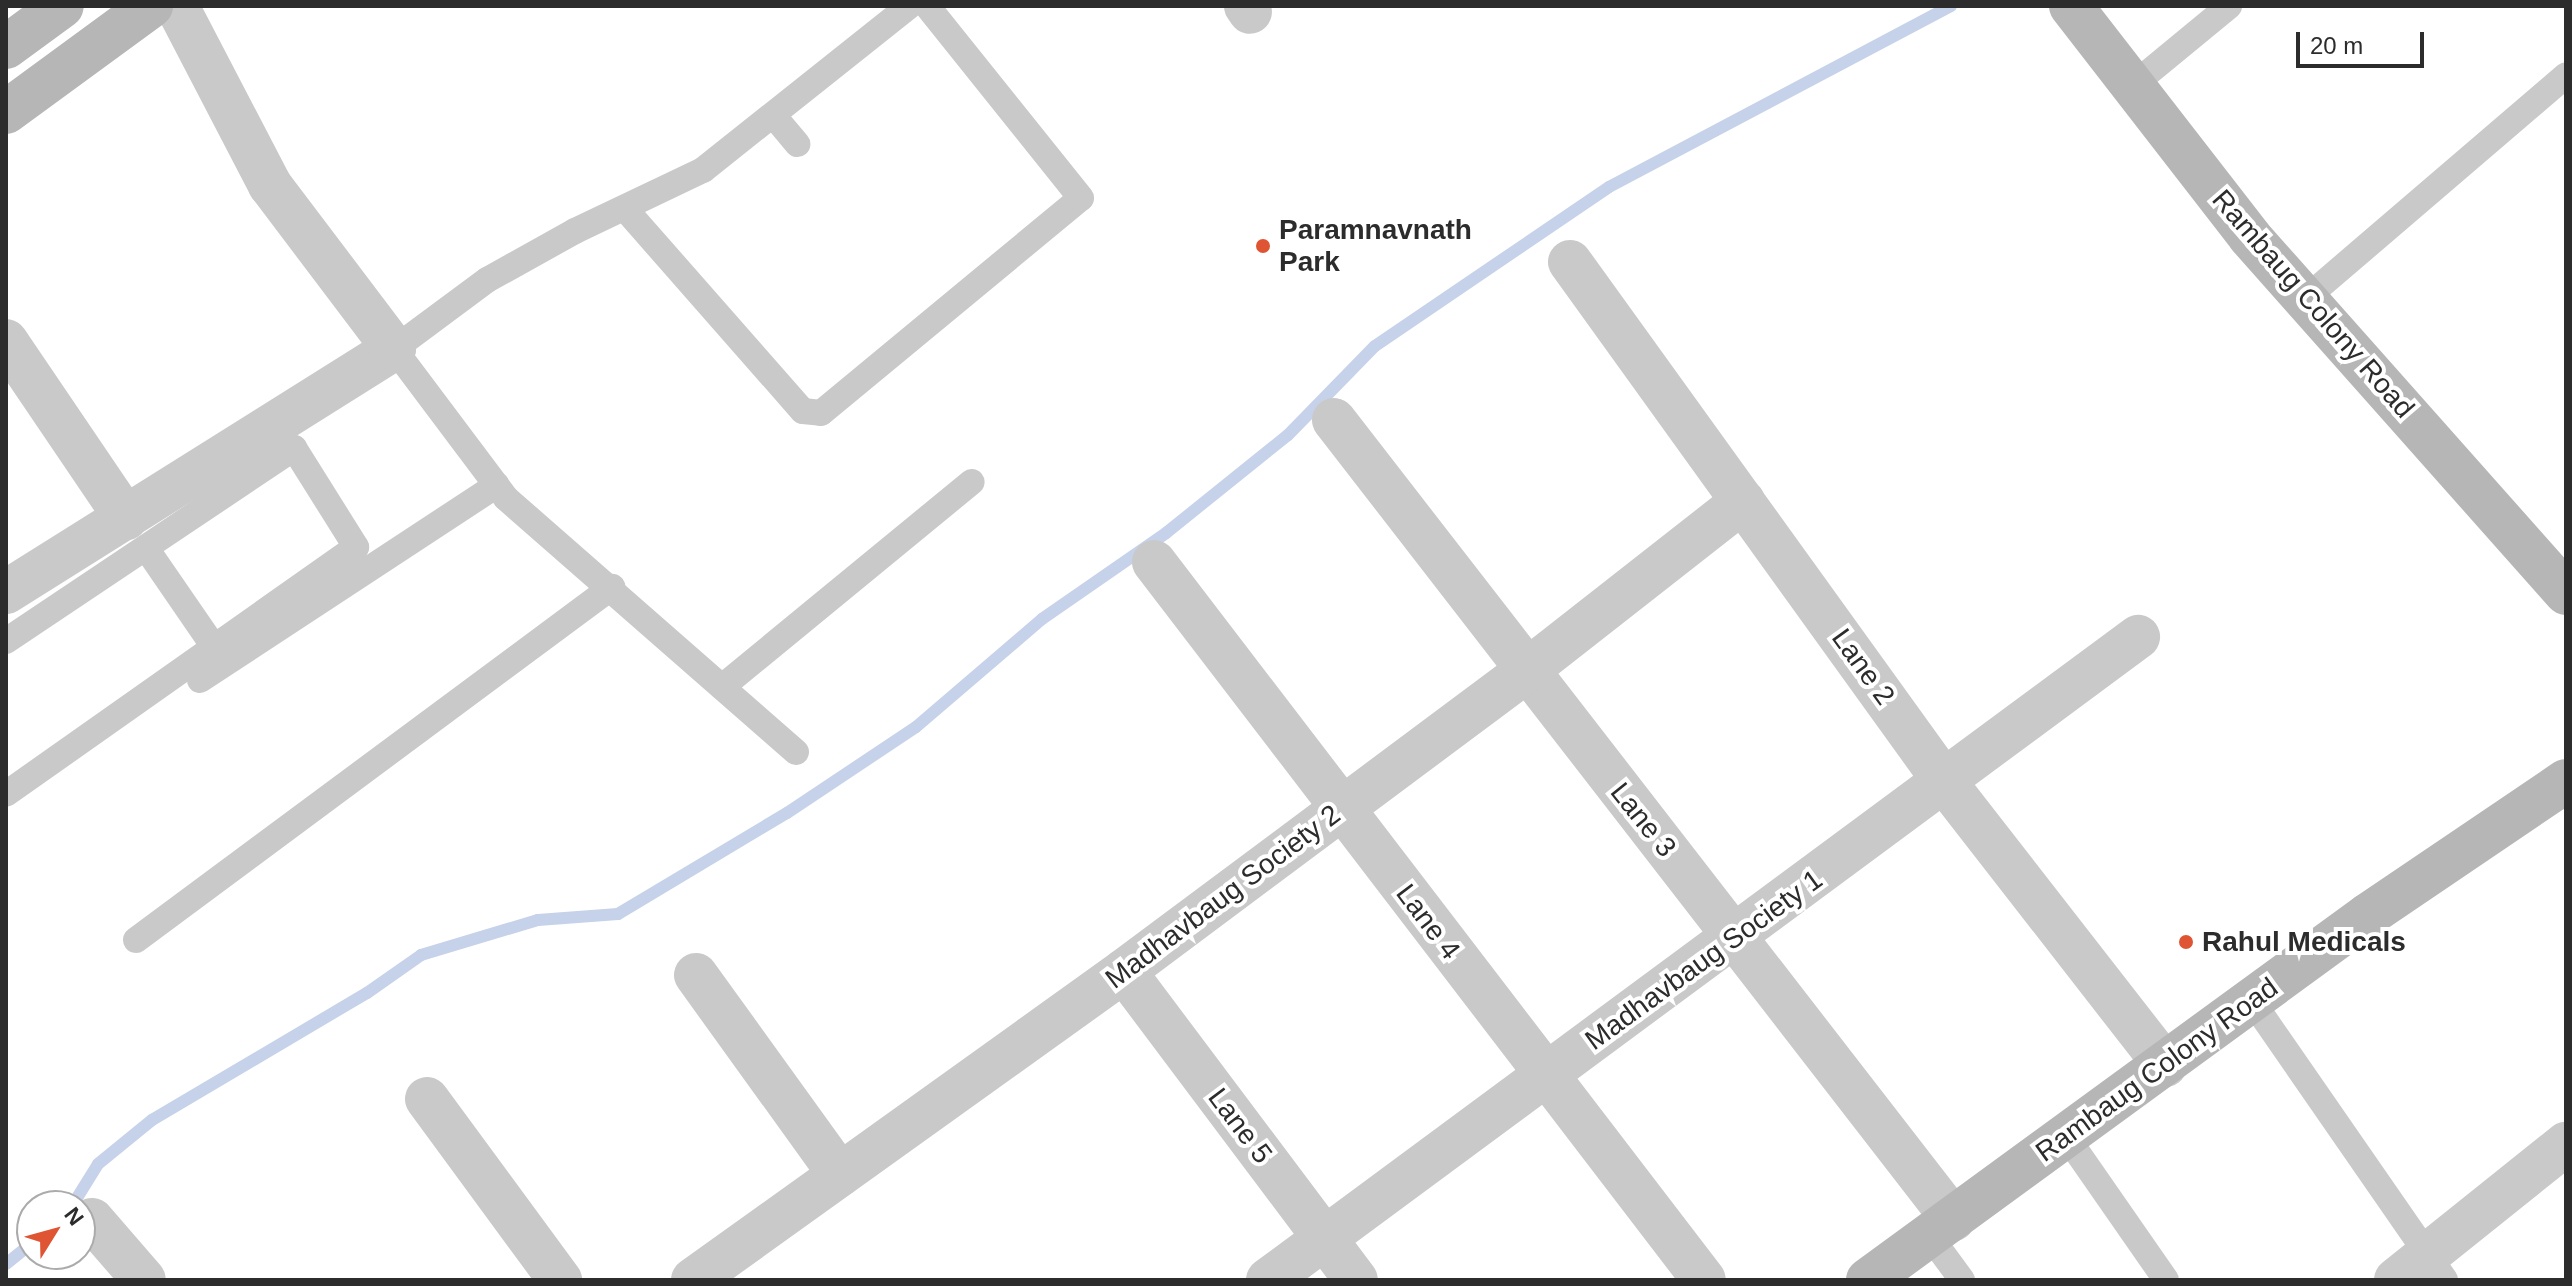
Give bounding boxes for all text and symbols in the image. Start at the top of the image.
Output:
scale bar [2300,16,2428,66]
text: 20 m [2310,32,2363,59]
street label: Rambaug Colony Road [2205,183,2421,425]
place label: Paramnavnath Park [1279,213,1472,279]
marker: Paramnavnath Park [1254,237,1272,255]
street label: Lane 2 [1824,622,1902,712]
street label: Lane 3 [1603,776,1683,864]
street label: Madhavbaug Society 2 [1099,798,1347,996]
street label: Madhavbaug Society 1 [1579,863,1829,1057]
street label: Lane 4 [1389,878,1467,966]
place label: Rahul Medicals [2202,925,2406,959]
marker: Rahul Medicals [2177,933,2195,951]
street label: Rambaug Colony Road [2029,971,2285,1169]
street label: Lane 5 [1201,1082,1279,1170]
north arrow [16,1190,96,1270]
text: N [59,1203,89,1230]

